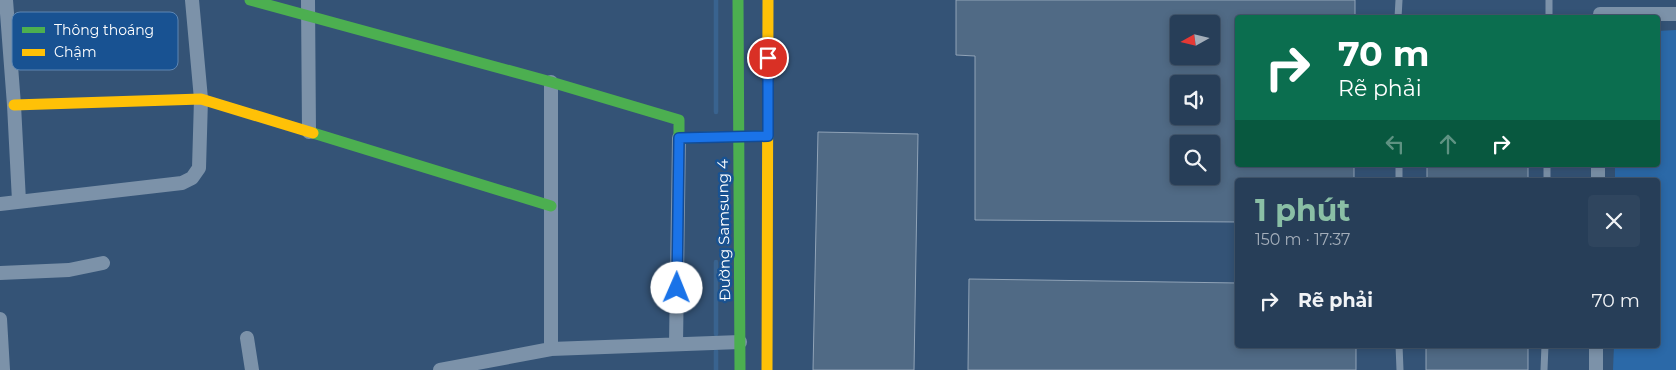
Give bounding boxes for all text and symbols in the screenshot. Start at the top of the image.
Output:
legend [12,12,178,70]
north arrow [1170,15,1220,65]
map controls [1170,15,1220,185]
text: Thông thoáng [54,21,154,39]
text: 70 m [1338,32,1429,75]
icon: right [1255,35,1320,100]
pin [747,37,789,79]
text: Chậm [54,43,97,61]
icon: arrive [754,44,782,72]
button: sound [1170,75,1220,125]
text: Rẽ phải [1338,75,1422,102]
icon: left [1381,130,1409,158]
icon: ahead [1434,130,1462,158]
icon: right [1487,130,1515,158]
button: search [1170,135,1220,185]
street label: Đường Samsung 4 [713,159,734,301]
text: 1 phút [1255,192,1350,229]
button: close [1588,195,1640,247]
text: 150 m · 17:37 [1255,230,1351,249]
position arrow [650,261,702,313]
icon: right [1255,287,1283,315]
text: Rẽ phải [1298,289,1373,312]
text: 70 m [1591,289,1640,312]

